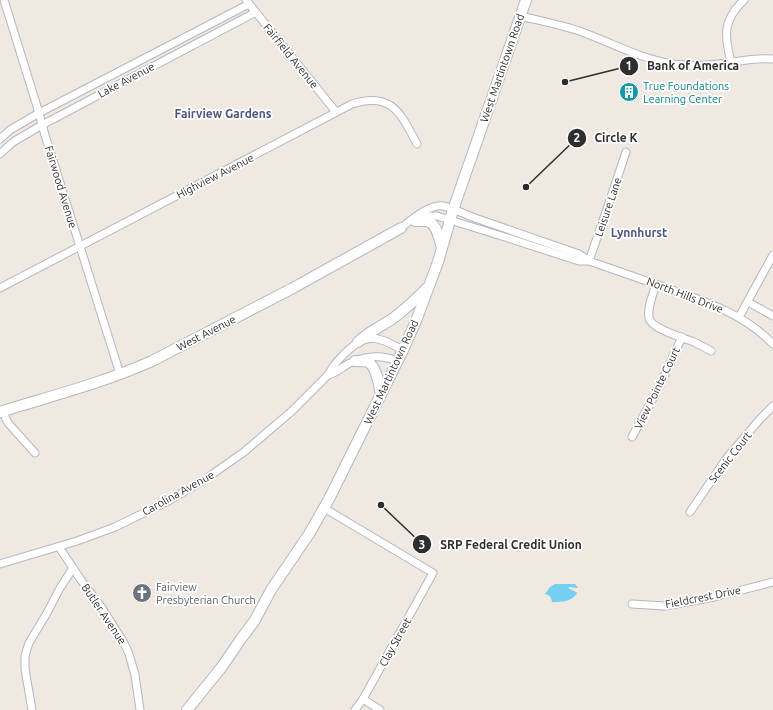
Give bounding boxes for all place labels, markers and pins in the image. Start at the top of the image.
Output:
callout: Bank of America [619,54,747,78]
place label: True Foundations Learning Center [643,80,729,105]
building icon: True Foundations Learning Center [618,81,640,103]
callout: Circle K [567,126,646,150]
callout: SRP Federal Credit Union [412,532,589,556]
place label: Fairview Presbyterian Church [156,581,256,606]
church icon: Fairview Presbyterian Church [131,582,153,604]

